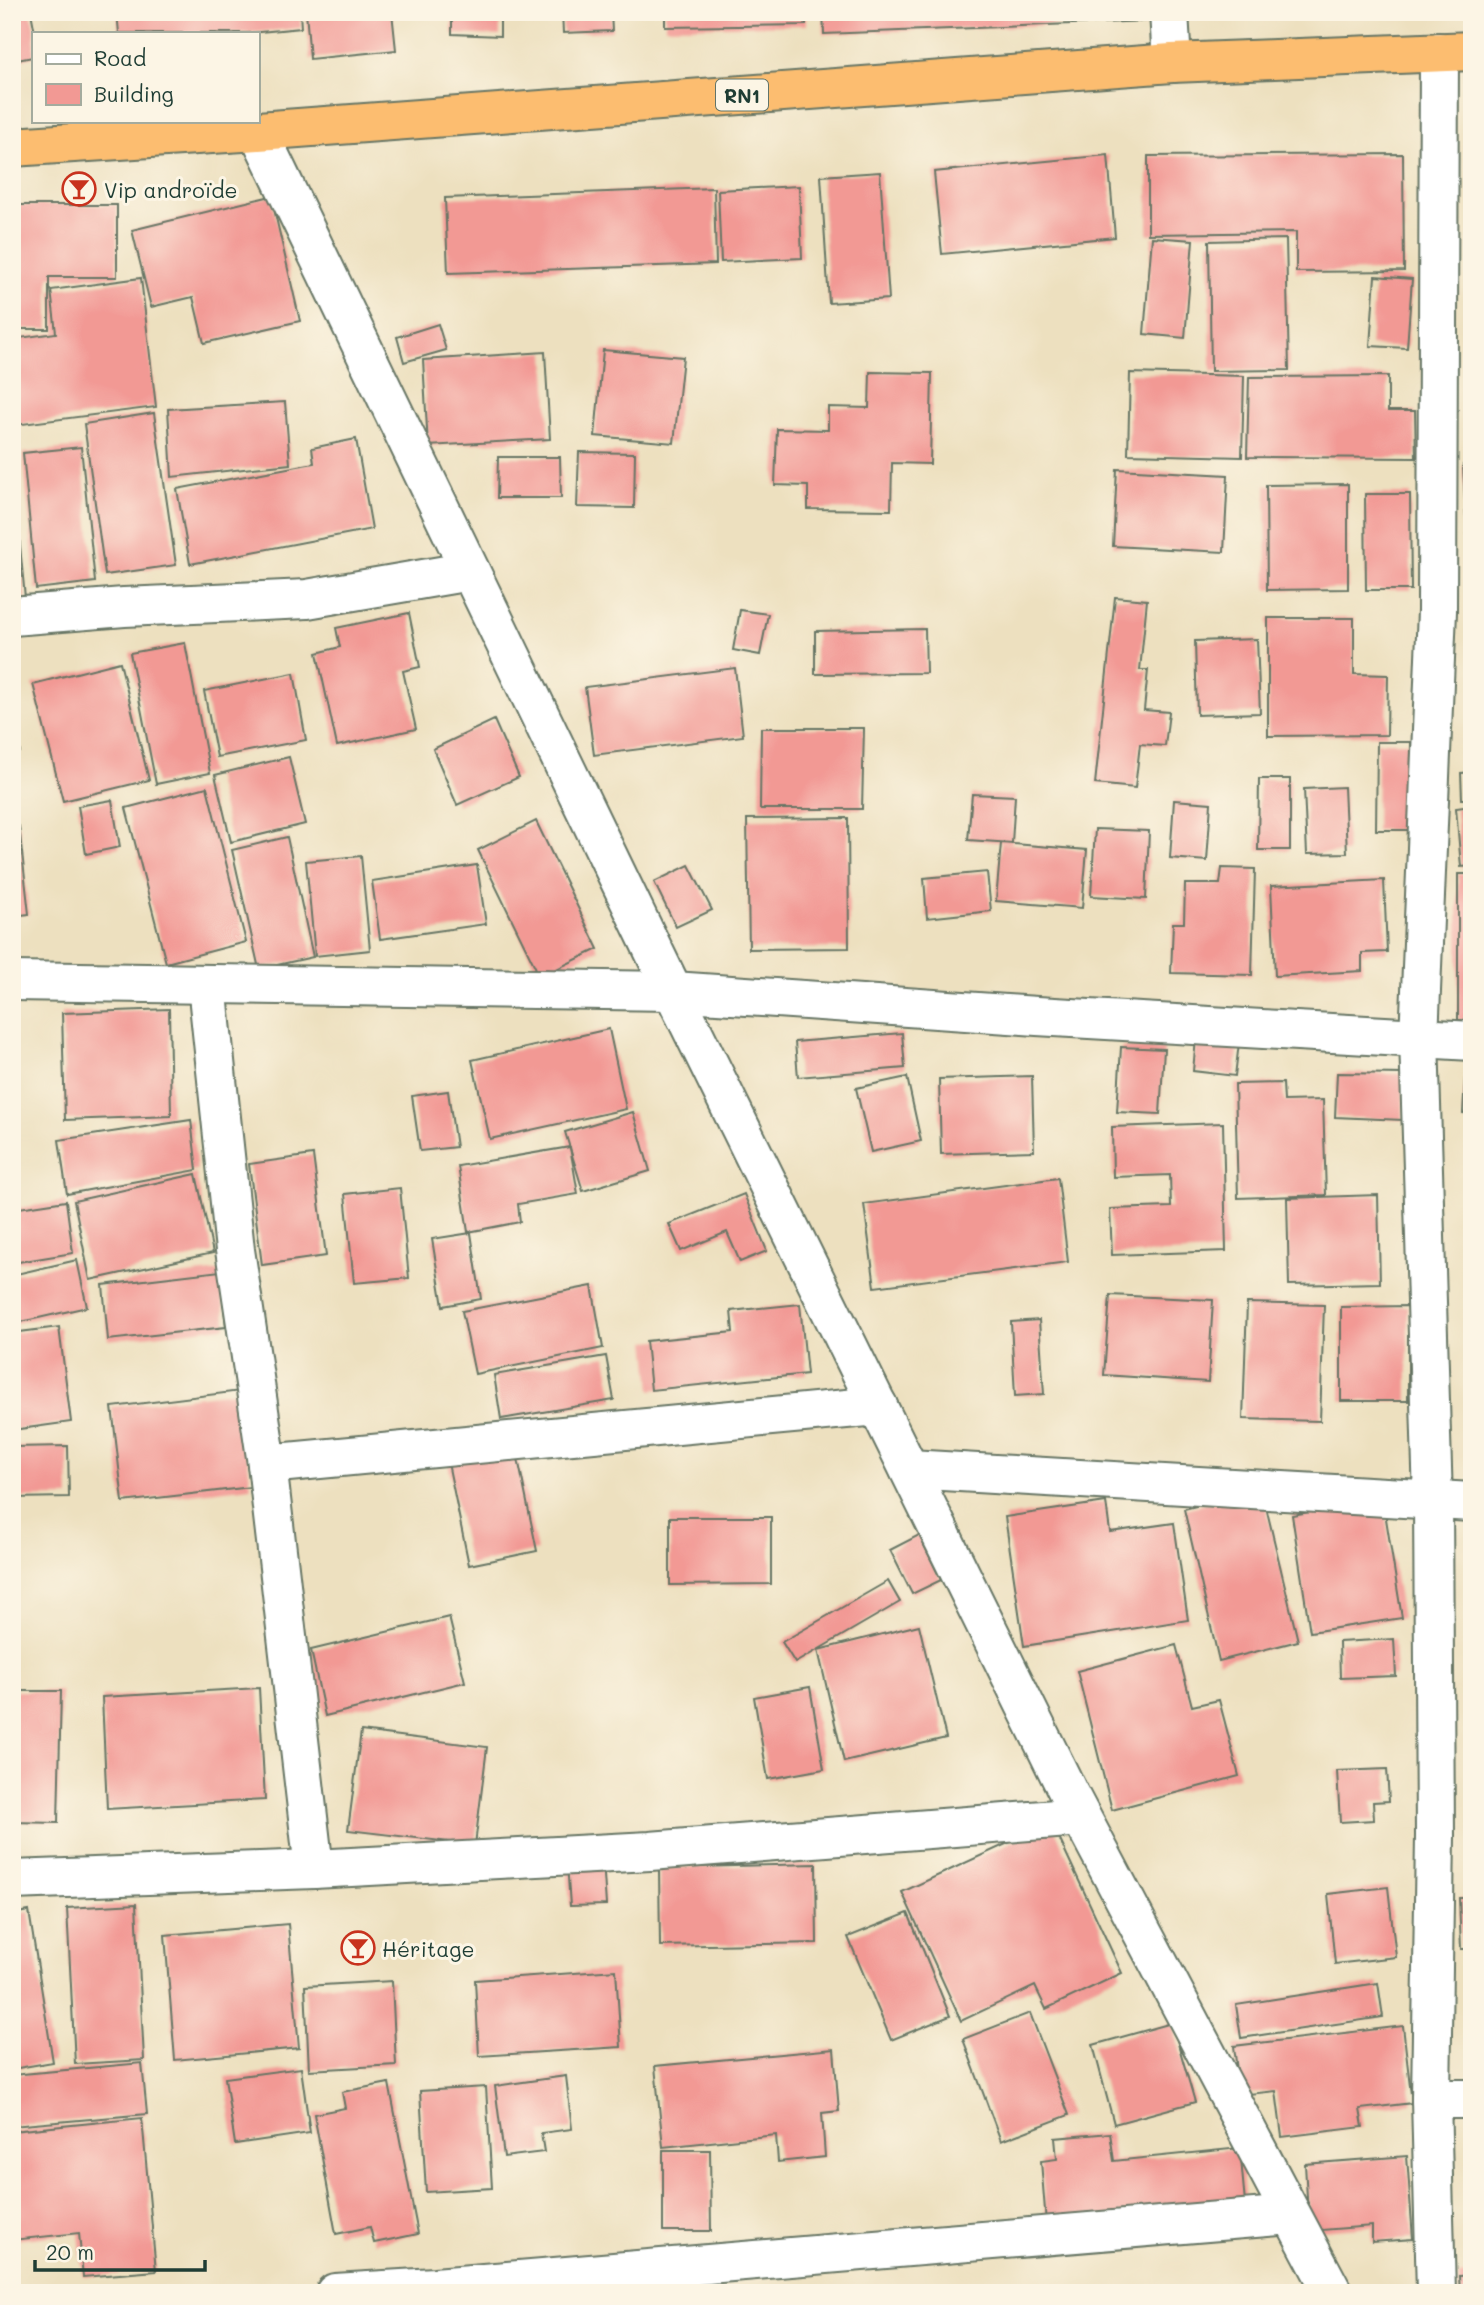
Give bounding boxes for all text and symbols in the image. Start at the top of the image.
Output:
legend [32,32,259,122]
text: Road [94,44,146,71]
text: Building [94,80,174,107]
road number: RN1 [716,80,768,110]
bar icon: Vip androïde [60,170,98,208]
place label: Vip androïde [104,176,238,203]
bar icon: Héritage [339,1929,377,1967]
place label: Héritage [382,1935,474,1962]
scale bar [35,2228,205,2272]
text: 20 m [46,2238,94,2265]

